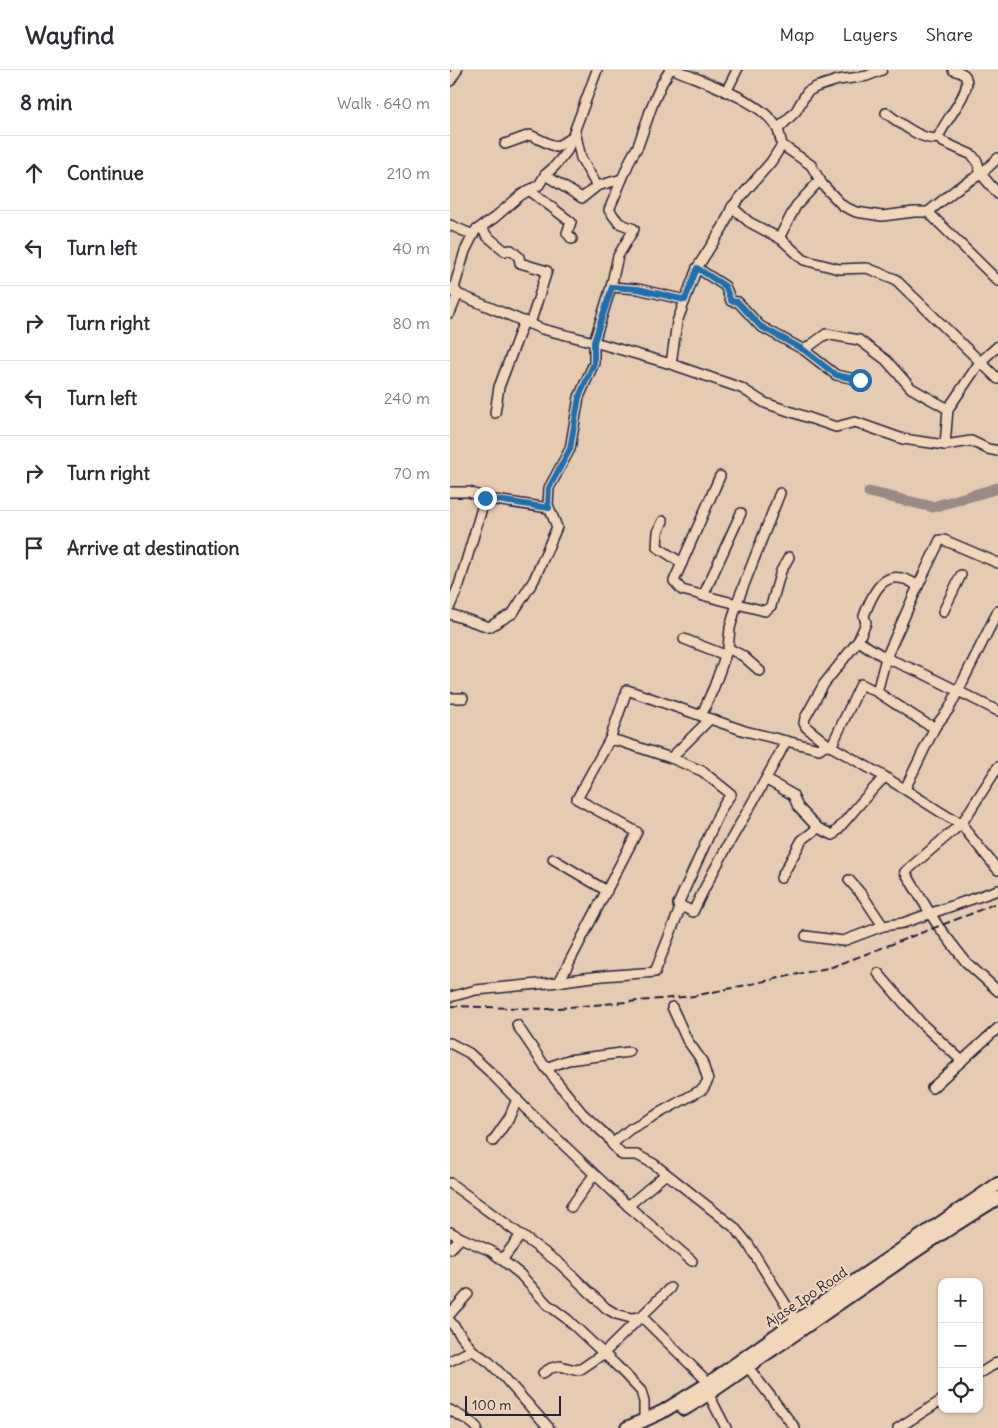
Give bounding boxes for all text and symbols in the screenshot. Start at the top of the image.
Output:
text: Wayfind [25,20,114,50]
text: Map [779,23,814,46]
text: Layers [842,23,898,46]
text: Share [926,23,973,46]
text: 8 min [20,89,72,116]
text: Walk · 640 m [337,93,430,113]
icon: ahead [20,159,48,187]
text: Continue [67,161,144,185]
text: 210 m [387,163,430,183]
icon: left [20,234,48,262]
text: Turn left [67,236,137,260]
text: 40 m [392,238,430,258]
icon: right [20,309,48,337]
text: Turn right [67,311,150,335]
text: 80 m [392,313,430,333]
route start [849,369,872,392]
icon: left [20,384,48,412]
text: Turn left [67,386,137,410]
text: 240 m [384,388,430,408]
icon: right [20,459,48,487]
text: Turn right [67,461,150,485]
text: 70 m [394,463,430,483]
route end [474,487,497,510]
icon: arrive [20,534,48,562]
text: Arrive at destination [67,536,240,560]
street label: Ajase Ipo Road [761,1263,851,1331]
map controls [938,1278,983,1413]
button: + [938,1278,983,1323]
button: − [938,1323,983,1368]
button: locate [938,1368,983,1413]
scale bar [465,1393,561,1416]
text: 100 m [472,1396,512,1414]

